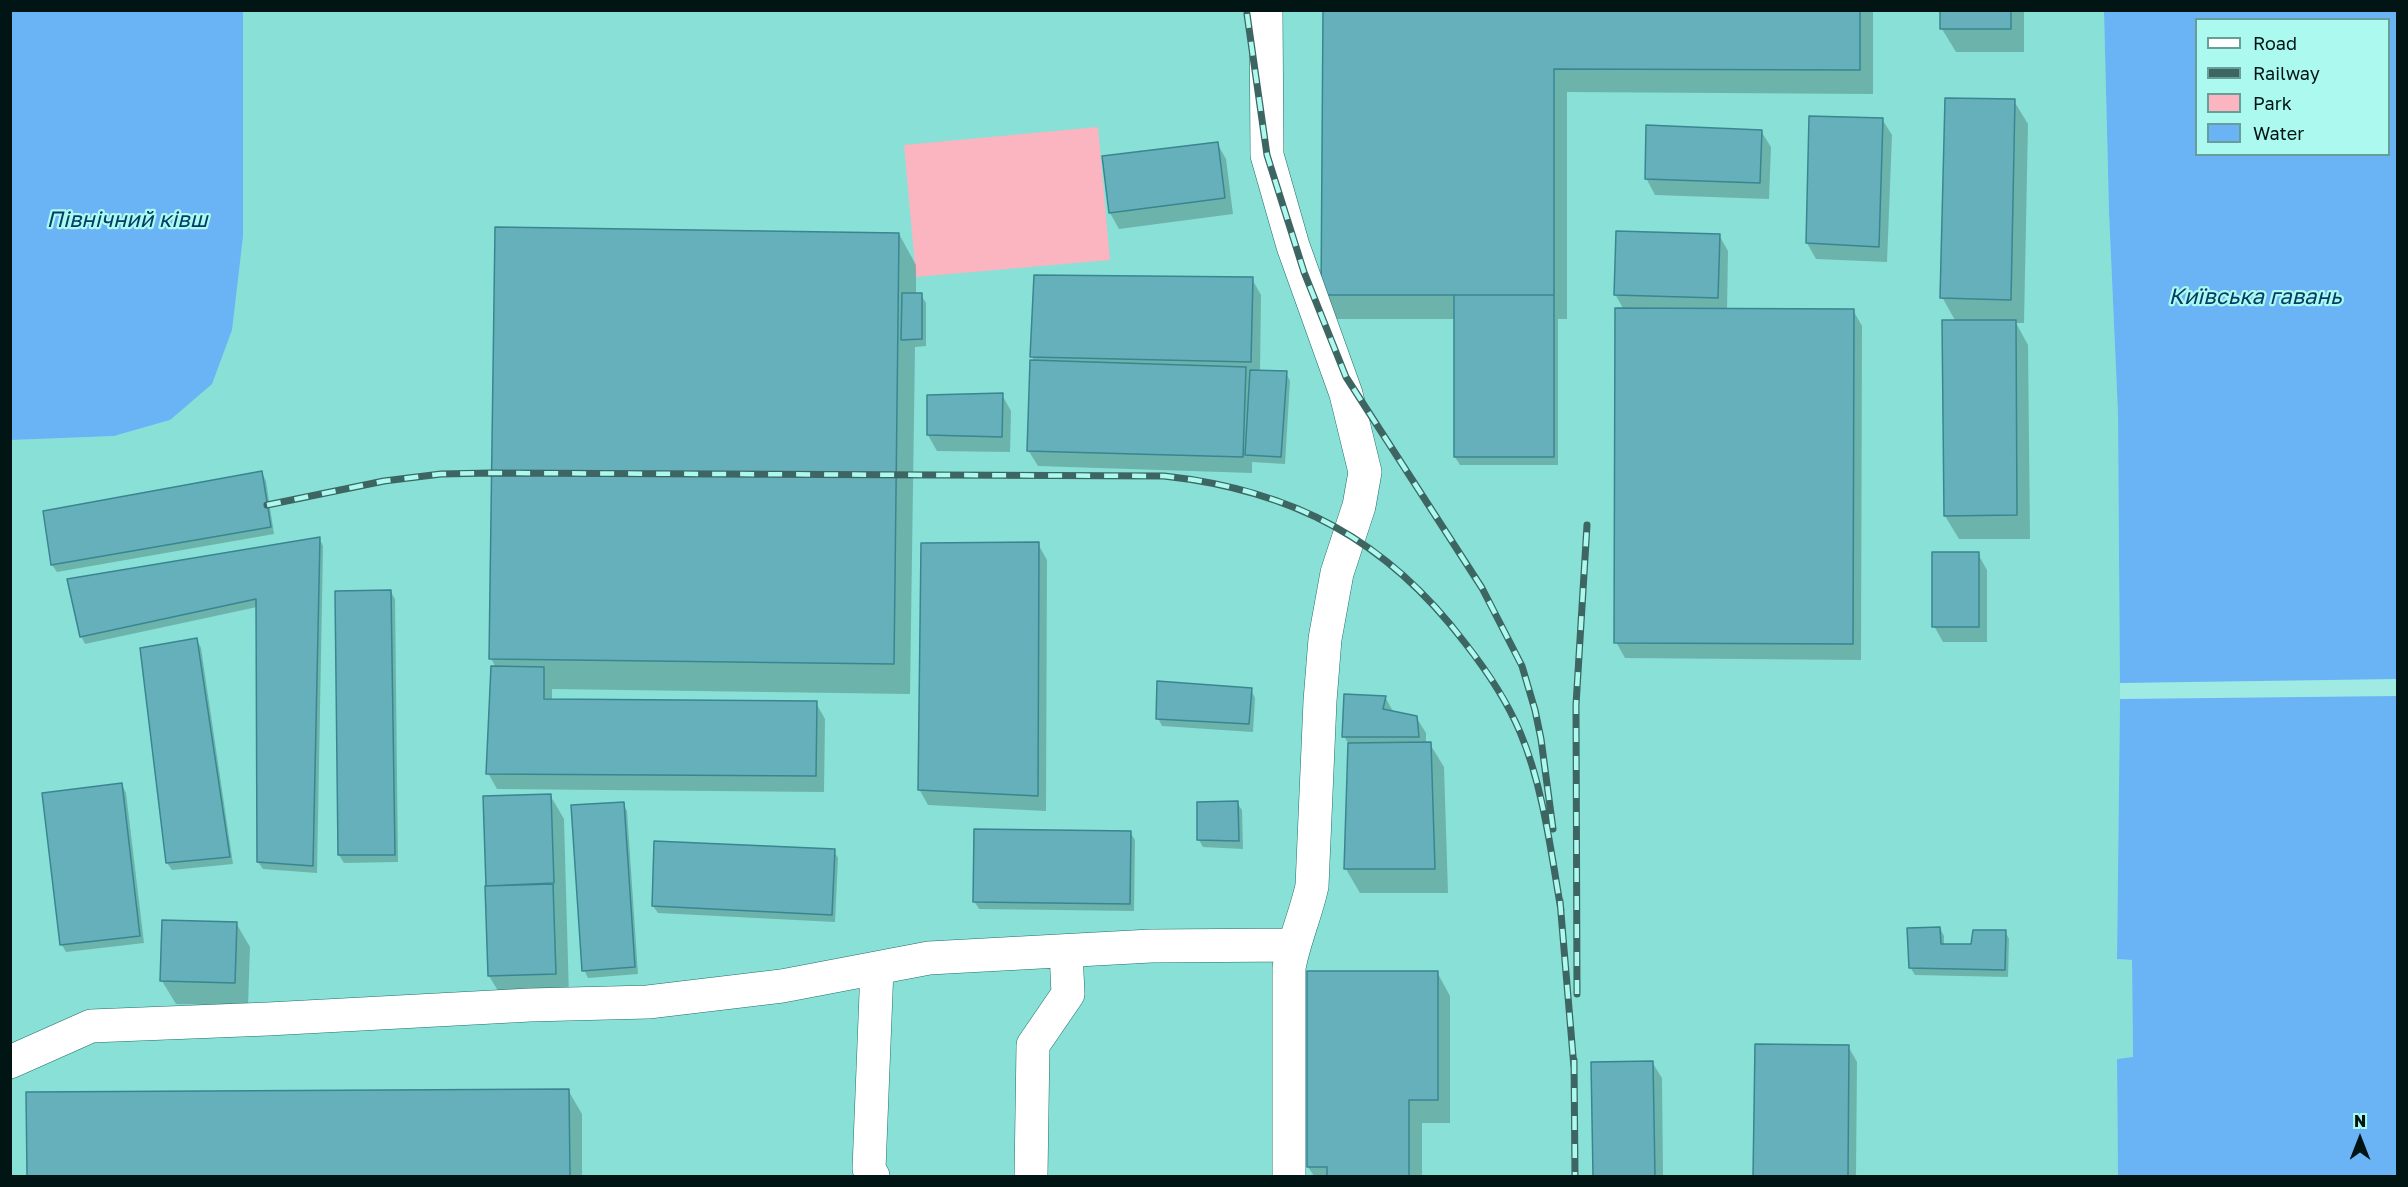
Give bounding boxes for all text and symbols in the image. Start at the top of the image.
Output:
legend [2195,18,2390,156]
text: Road [2253,32,2297,54]
text: Railway [2253,62,2320,84]
text: Park [2253,92,2292,114]
text: Water [2253,122,2304,144]
water label: Північний ківш [47,207,207,233]
water label: Київська гавань [2169,284,2341,310]
north arrow [2330,1109,2390,1169]
text: N [2354,1111,2366,1131]

